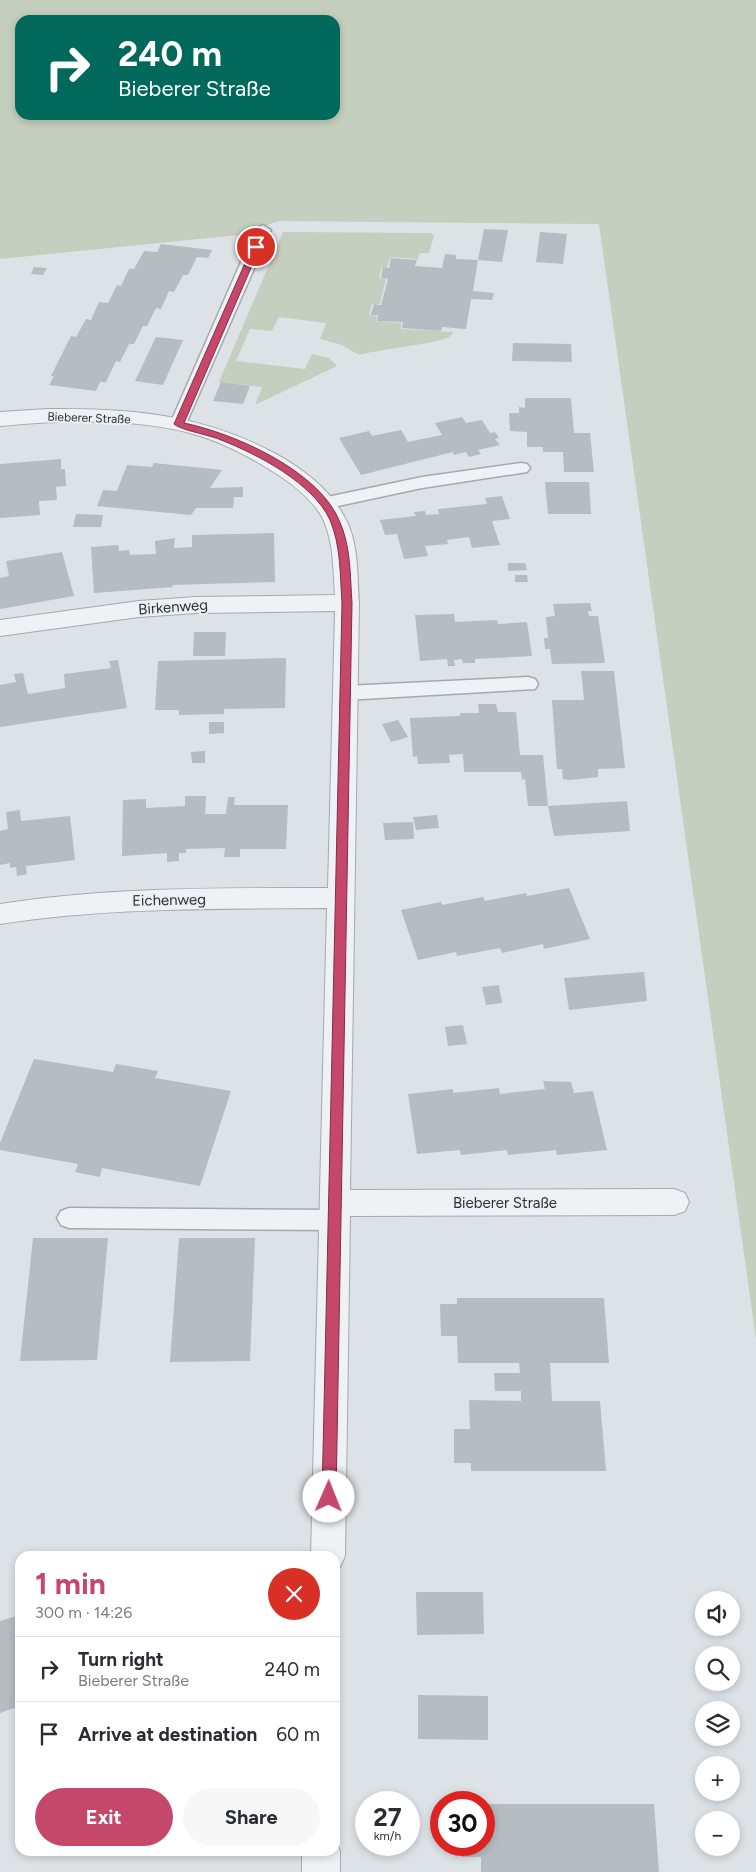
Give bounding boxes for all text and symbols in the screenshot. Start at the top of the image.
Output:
text: 240 m [118,33,222,75]
icon: right [35,35,100,100]
text: Bieberer Straße [118,75,271,102]
pin [235,226,277,268]
icon: arrive [242,233,270,261]
street label: Bieberer Straße [47,410,131,426]
street label: Birkenweg [138,596,208,618]
street label: Eichenweg [132,890,206,910]
street label: Bieberer Straße [453,1194,557,1212]
position arrow [302,1470,354,1522]
text: 1 min [35,1565,106,1602]
button: close [268,1568,320,1620]
map controls [695,1591,740,1856]
button: sound [695,1591,740,1636]
text: 300 m · 14:26 [35,1603,132,1622]
button: search [695,1646,740,1691]
text: Turn right [78,1648,164,1671]
icon: right [35,1655,63,1683]
text: 240 m [265,1658,320,1681]
text: Bieberer Straße [78,1671,189,1690]
button: layers [695,1701,740,1746]
icon: arrive [35,1720,63,1748]
text: Arrive at destination [78,1723,257,1746]
text: 60 m [276,1723,320,1746]
button: + [695,1756,740,1801]
button: Exit [35,1788,173,1846]
button: Share [183,1788,320,1846]
speed limit sign: 30 [430,1791,495,1856]
text: 27 [373,1802,402,1832]
button: − [695,1811,740,1856]
text: km/h [374,1829,401,1843]

